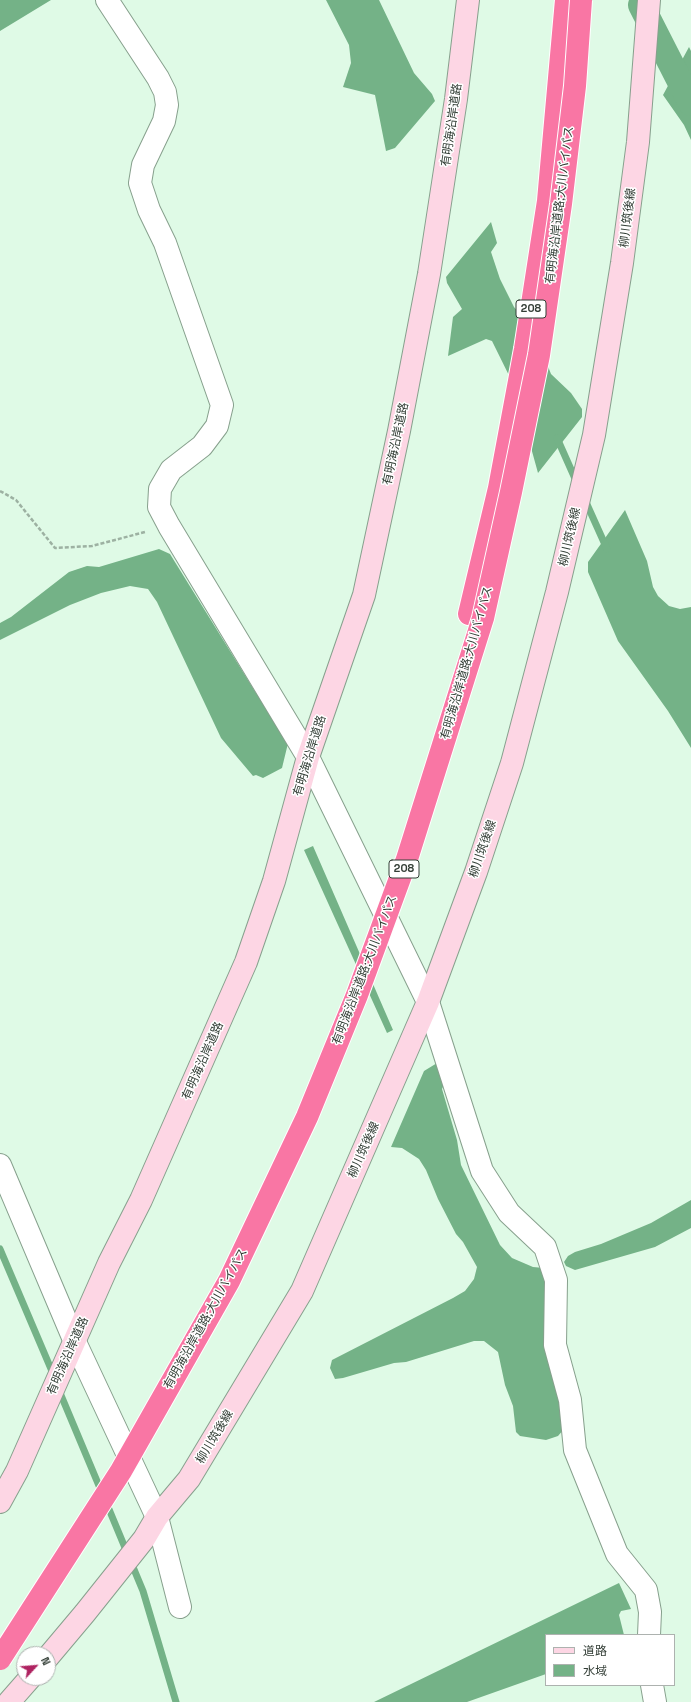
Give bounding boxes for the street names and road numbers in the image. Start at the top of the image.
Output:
street label: 有明海沿岸道路 [439,82,465,168]
street label: 有明海沿岸道路;大川バイパス [543,125,577,285]
street label: 柳川筑後線 [617,187,639,249]
road number: 208 [516,300,546,318]
street label: 有明海沿岸道路 [380,401,412,487]
street label: 柳川筑後線 [556,506,584,568]
street label: 有明海沿岸道路;大川バイパス [438,585,496,741]
street label: 有明海沿岸道路 [291,714,329,798]
street label: 柳川筑後線 [466,818,500,880]
road number: 208 [389,860,419,878]
street label: 有明海沿岸道路;大川バイパス [330,893,400,1047]
street label: 有明海沿岸道路 [179,1020,227,1102]
street label: 柳川筑後線 [345,1120,383,1180]
street label: 有明海沿岸道路;大川バイパス [161,1246,251,1392]
street label: 有明海沿岸道路 [44,1315,92,1397]
street label: 柳川筑後線 [193,1408,237,1466]

